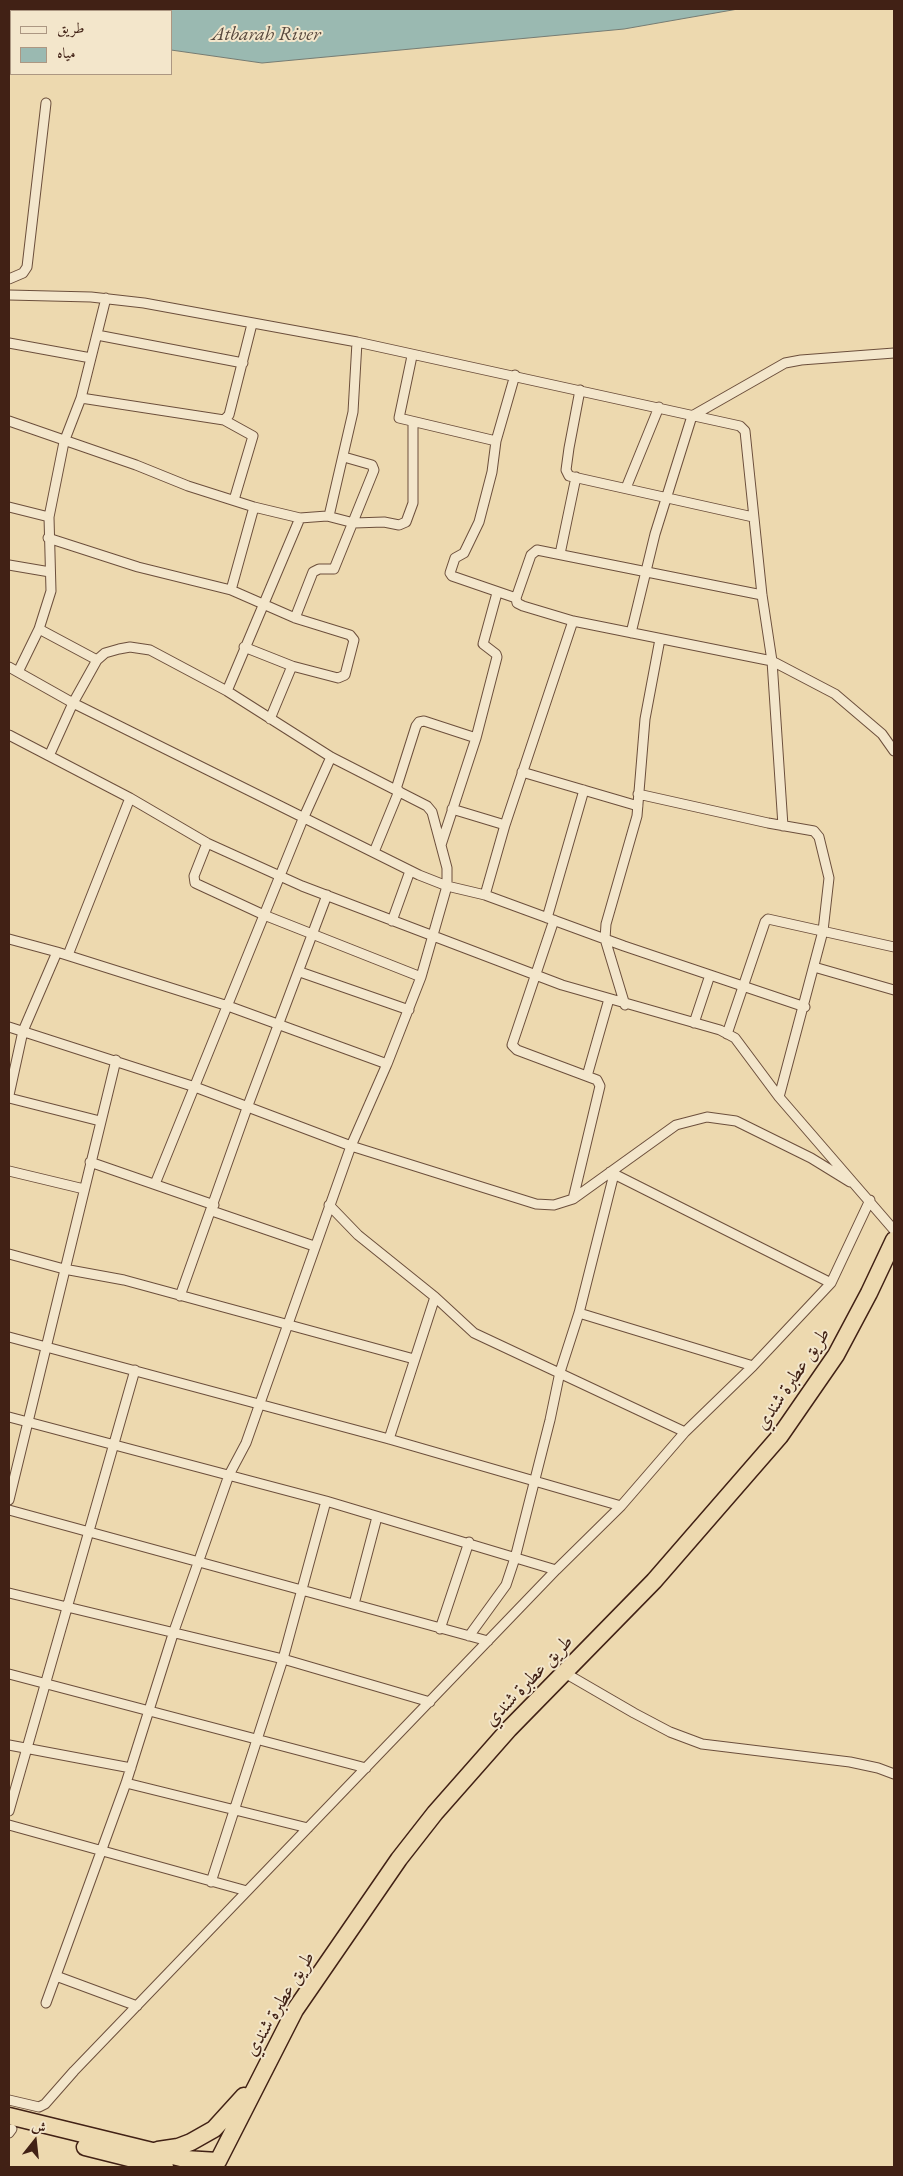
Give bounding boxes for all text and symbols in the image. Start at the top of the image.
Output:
legend [10,10,172,75]
text: طريق [57,18,84,37]
water label: Atbarah River [211,23,321,47]
text: مياه [57,43,75,62]
street label: طريق عطبرة شندي [750,1324,836,1434]
street label: طريق عطبرة شندي [480,1631,578,1731]
street label: طريق عطبرة شندي [240,1947,320,2061]
north arrow [10,2116,60,2166]
text: ش [30,2116,48,2137]

